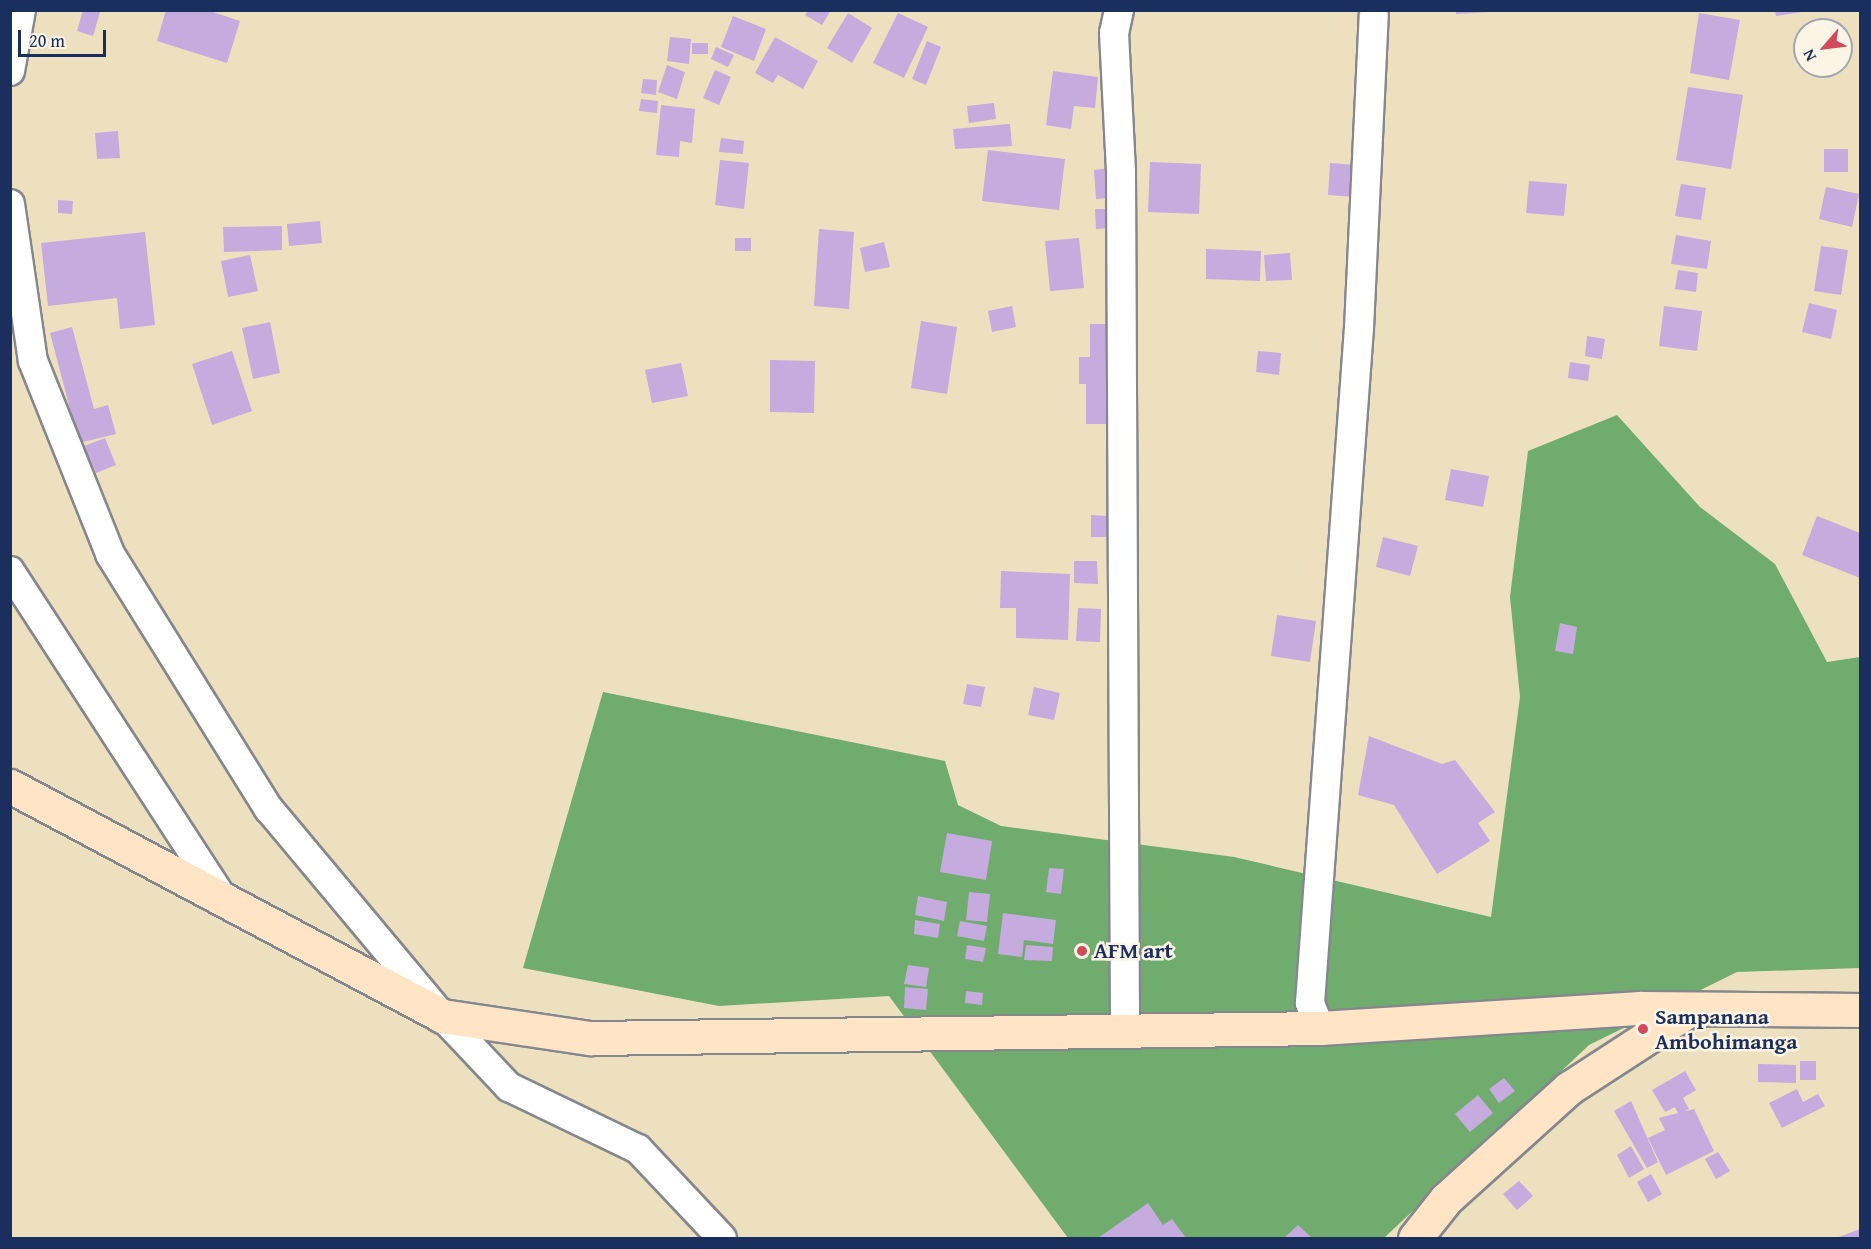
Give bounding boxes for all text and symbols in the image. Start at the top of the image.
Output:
scale bar [21,18,110,56]
north arrow [1793,18,1853,78]
text: 20 m [29,27,65,54]
text: N [1796,45,1822,66]
place label: AFM art [1094,938,1173,964]
marker: AFM art [1075,944,1089,958]
place label: Sampanana Ambohimanga [1655,1003,1797,1054]
marker: Sampanana Ambohimanga [1636,1022,1650,1036]

